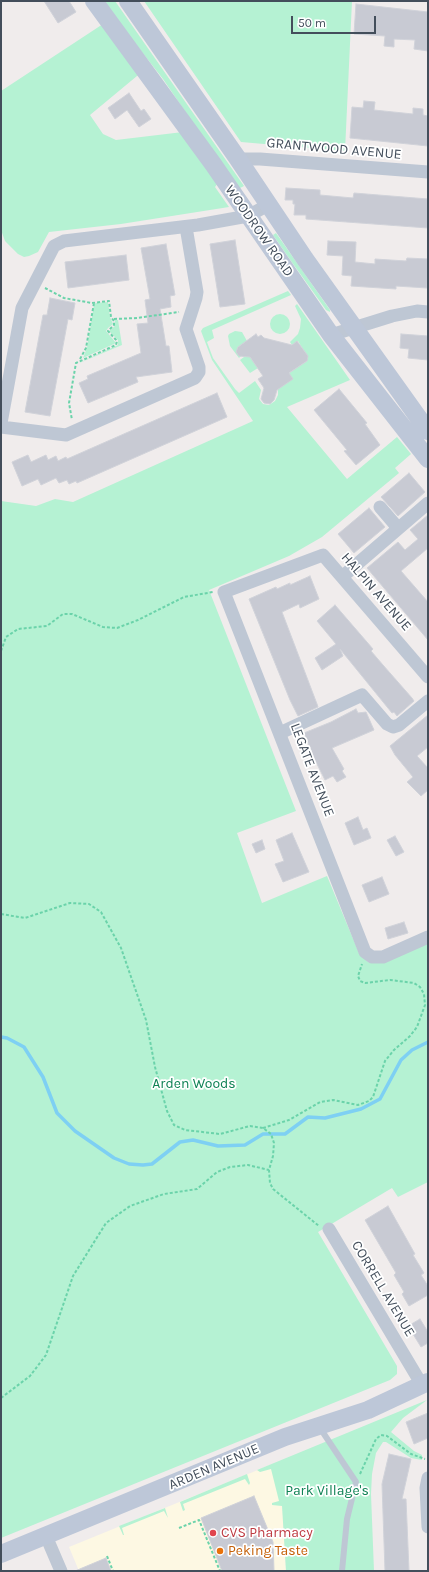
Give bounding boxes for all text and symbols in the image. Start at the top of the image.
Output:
scale bar [293,8,378,34]
text: 50 m [298,16,326,30]
street label: GRANTWOOD AVENUE [266,135,402,163]
street label: WOODROW ROAD [221,182,297,280]
street label: HALPIN AVENUE [337,549,415,635]
street label: LEGATE AVENUE [286,721,338,819]
park label: Arden Woods [152,1076,236,1092]
street label: CORRELL AVENUE [348,1238,418,1340]
street label: ARDEN AVENUE [166,1440,262,1494]
park label: Park Village's [285,1483,369,1499]
place label: CVS Pharmacy [221,1525,313,1541]
marker: CVS Pharmacy [208,1528,218,1538]
place label: Peking Taste [228,1543,308,1559]
marker: Peking Taste [215,1546,225,1556]

